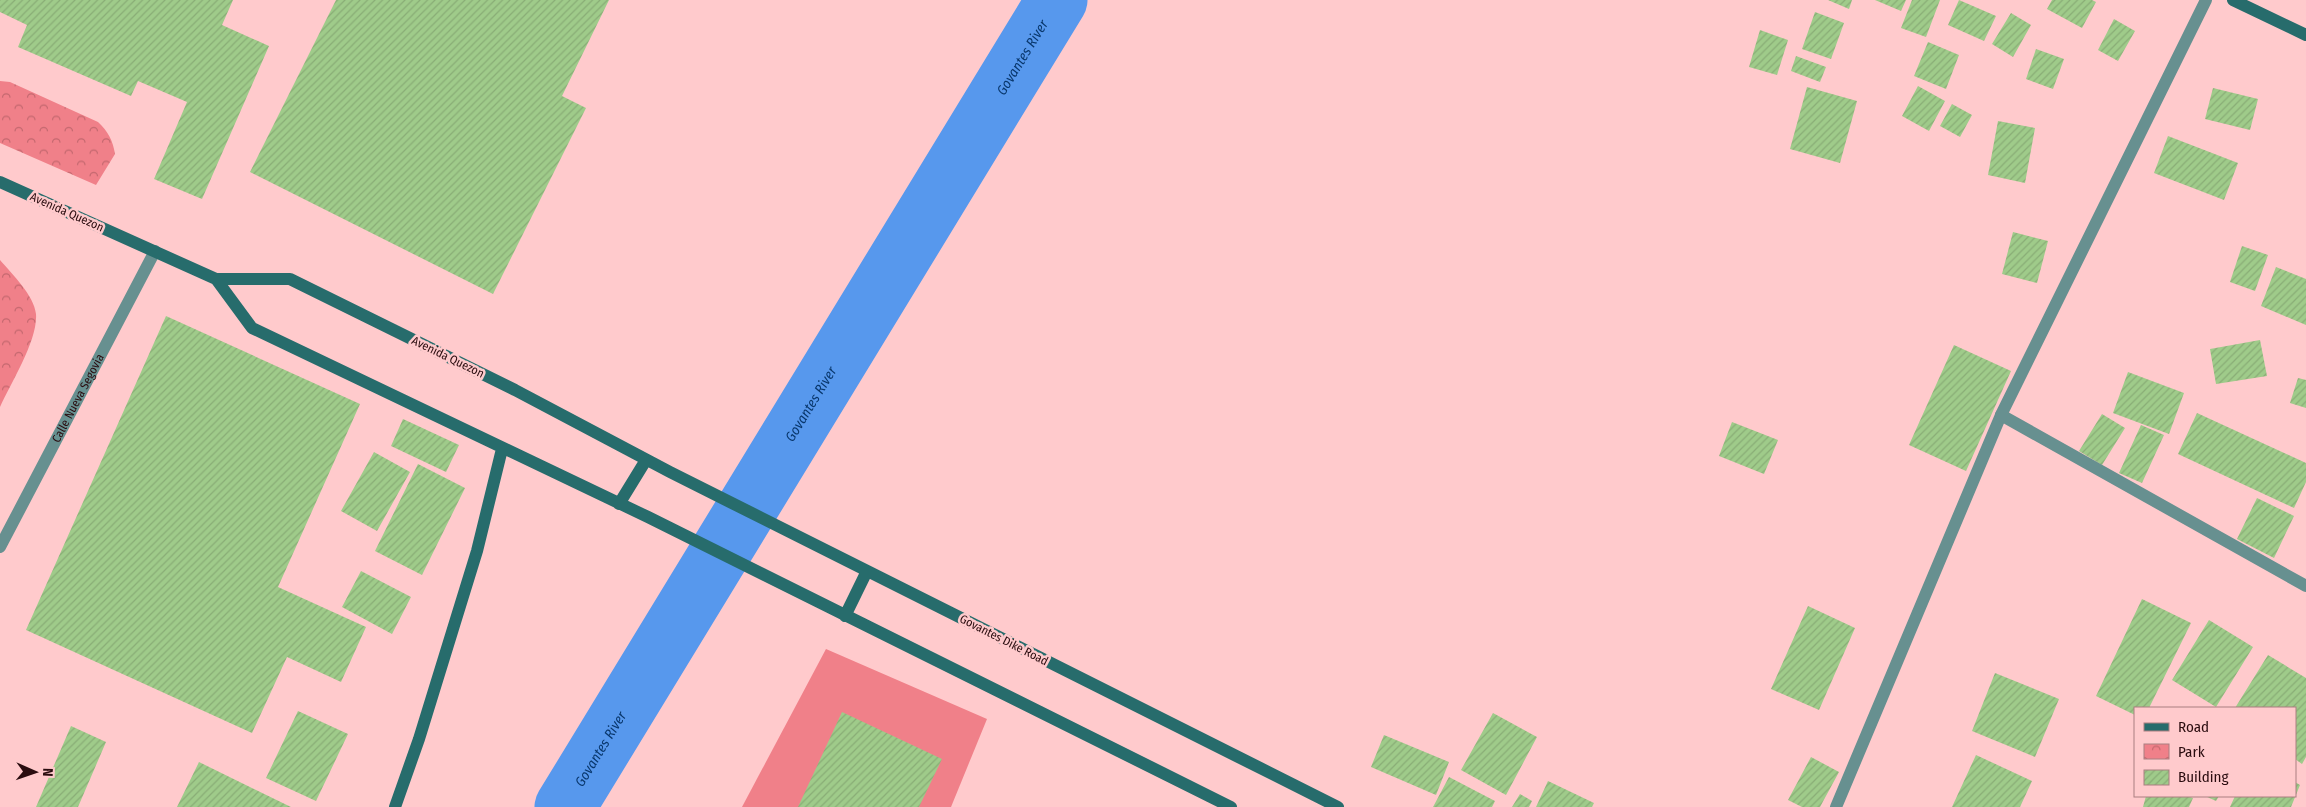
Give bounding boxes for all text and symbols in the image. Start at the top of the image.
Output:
water label: Govantes River [993,16,1052,98]
street label: Avenida Quezon [28,190,106,234]
street label: Avenida Quezon [409,333,487,381]
street label: Calle Nueva Segovia [49,351,107,445]
water label: Govantes River [781,362,841,445]
street label: Govantes Dike Road [957,612,1051,668]
water label: Govantes River [571,707,630,790]
legend [2134,707,2296,797]
text: Road [2178,718,2209,736]
text: Park [2178,743,2205,761]
north arrow [10,747,60,797]
text: N [39,768,56,777]
text: Building [2178,768,2229,786]

